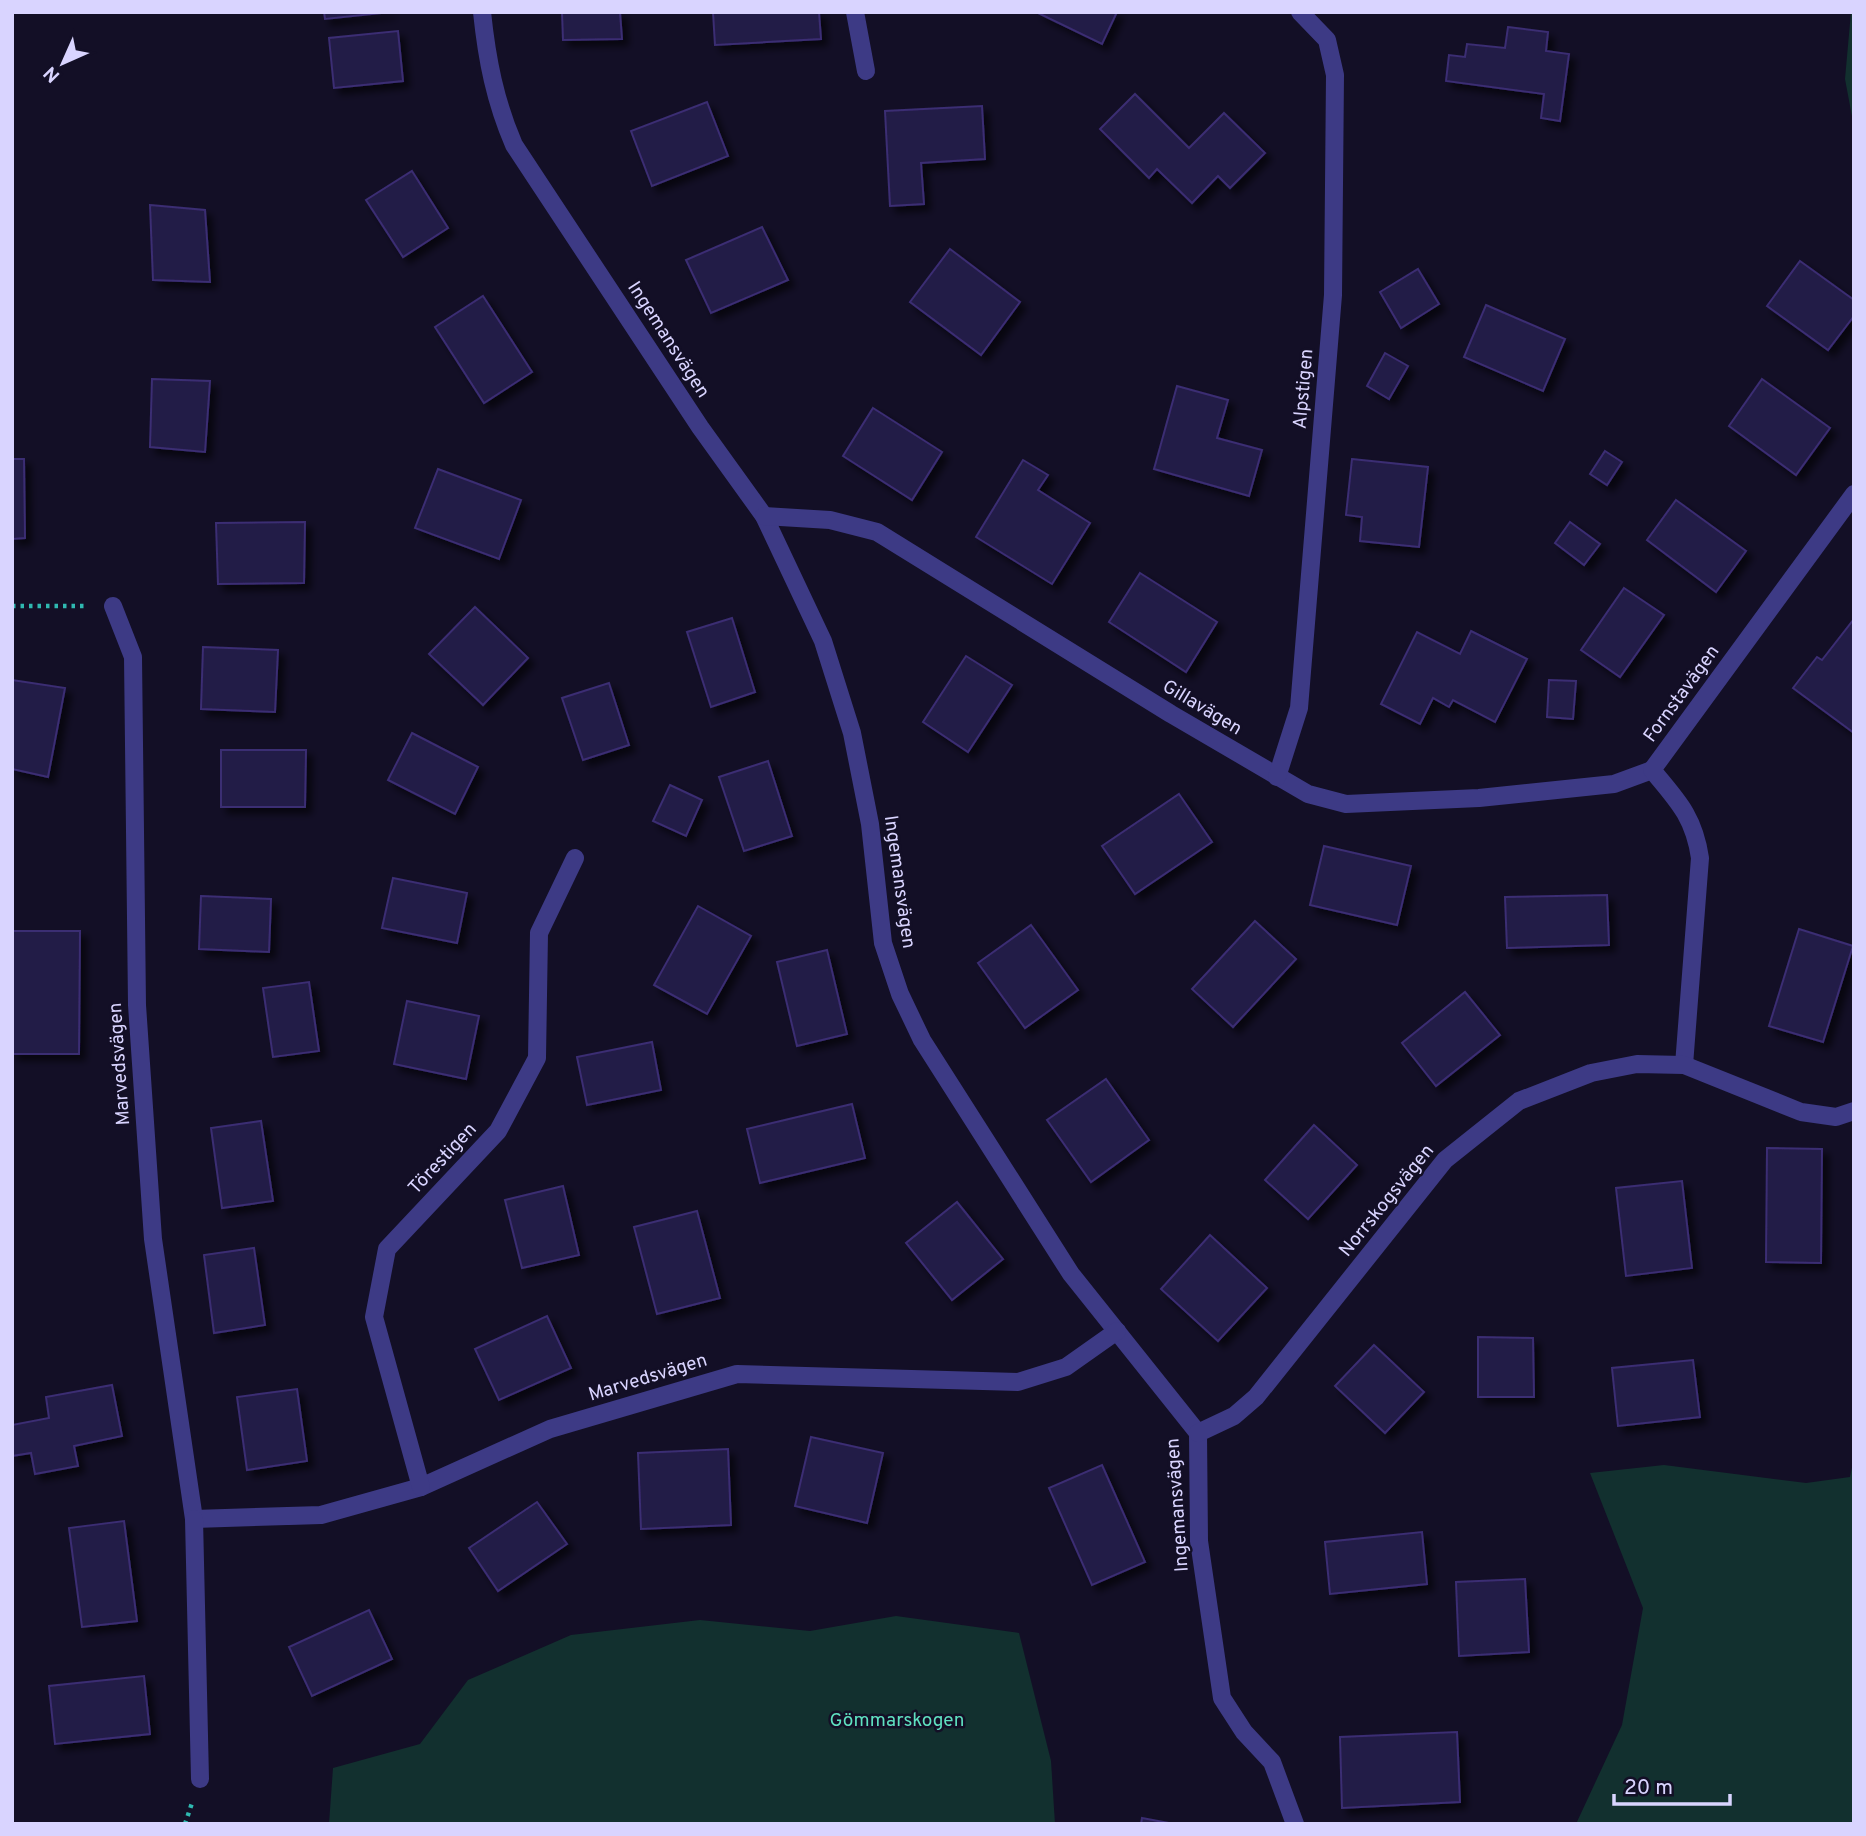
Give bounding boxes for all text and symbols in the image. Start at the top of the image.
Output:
north arrow [28,28,98,98]
text: N [39,60,66,87]
street label: Ingemansvägen [621,277,715,403]
street label: Alpstigen [1289,348,1319,430]
street label: Fornstavägen [1639,641,1725,747]
street label: Gillavägen [1158,675,1246,741]
street label: Ingemansvägen [878,814,920,950]
street label: Marvedsvägen [104,1002,136,1126]
street label: Törestigen [404,1118,482,1200]
street label: Norrskogsvägen [1334,1140,1440,1262]
street label: Marvedsvägen [586,1349,710,1407]
street label: Ingemansvägen [1161,1437,1195,1573]
park label: Gömmarskogen [830,1709,964,1733]
scale bar [1614,1762,1730,1806]
text: 20 m [1624,1775,1673,1802]

